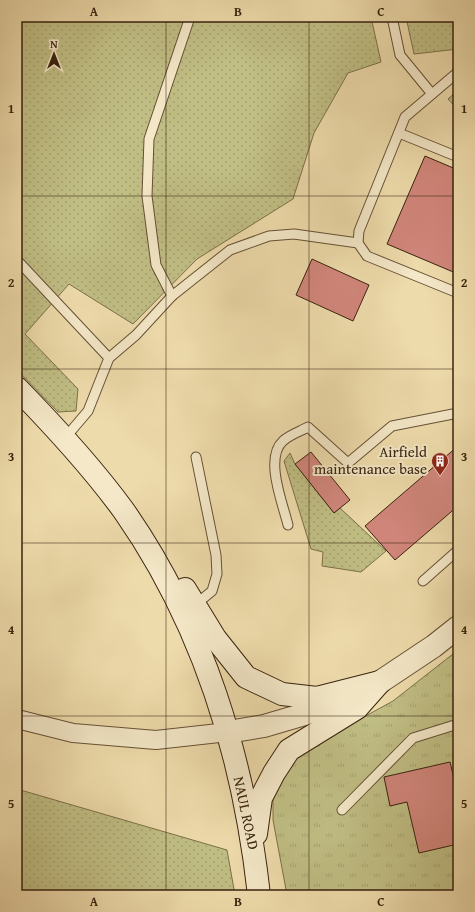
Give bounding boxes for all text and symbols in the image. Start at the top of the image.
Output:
text: A [90,2,99,21]
text: B [234,2,242,21]
text: C [377,2,385,21]
north arrow [34,34,74,74]
text: N [50,36,58,52]
text: 1 [8,99,14,118]
text: 1 [461,99,467,118]
text: 2 [8,273,15,292]
text: 2 [461,273,468,292]
place label: Airfield maintenance base [314,441,427,479]
text: 3 [8,447,14,466]
text: 3 [461,447,467,466]
building icon: Airfield maintenance base [430,451,450,476]
text: 4 [8,620,15,639]
text: 4 [461,620,468,639]
street label: NAUL ROAD [228,774,264,851]
text: 5 [8,794,15,813]
text: 5 [461,794,468,813]
text: A [90,892,99,911]
text: B [234,892,242,911]
text: C [377,892,385,911]

